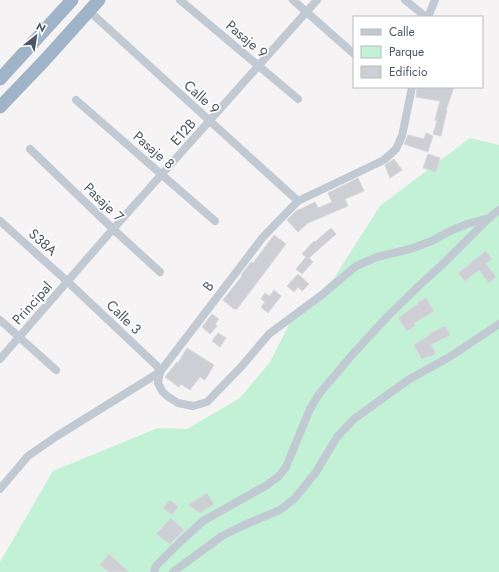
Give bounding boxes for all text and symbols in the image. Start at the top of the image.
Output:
street label: Pasaje 9 [222,15,272,63]
north arrow [16,16,56,56]
legend [353,16,483,88]
text: N [33,18,49,36]
text: Calle [389,23,415,41]
text: Parque [389,43,424,61]
text: Edificio [389,63,428,81]
street label: Calle 9 [180,75,224,119]
street label: E12B [166,114,200,150]
street label: Pasaje 8 [129,126,179,174]
street label: Pasaje 7 [80,178,129,227]
street label: S38A [24,224,62,261]
street label: Principal [7,277,57,329]
street label: B [198,277,218,295]
street label: Calle 3 [102,295,146,339]

